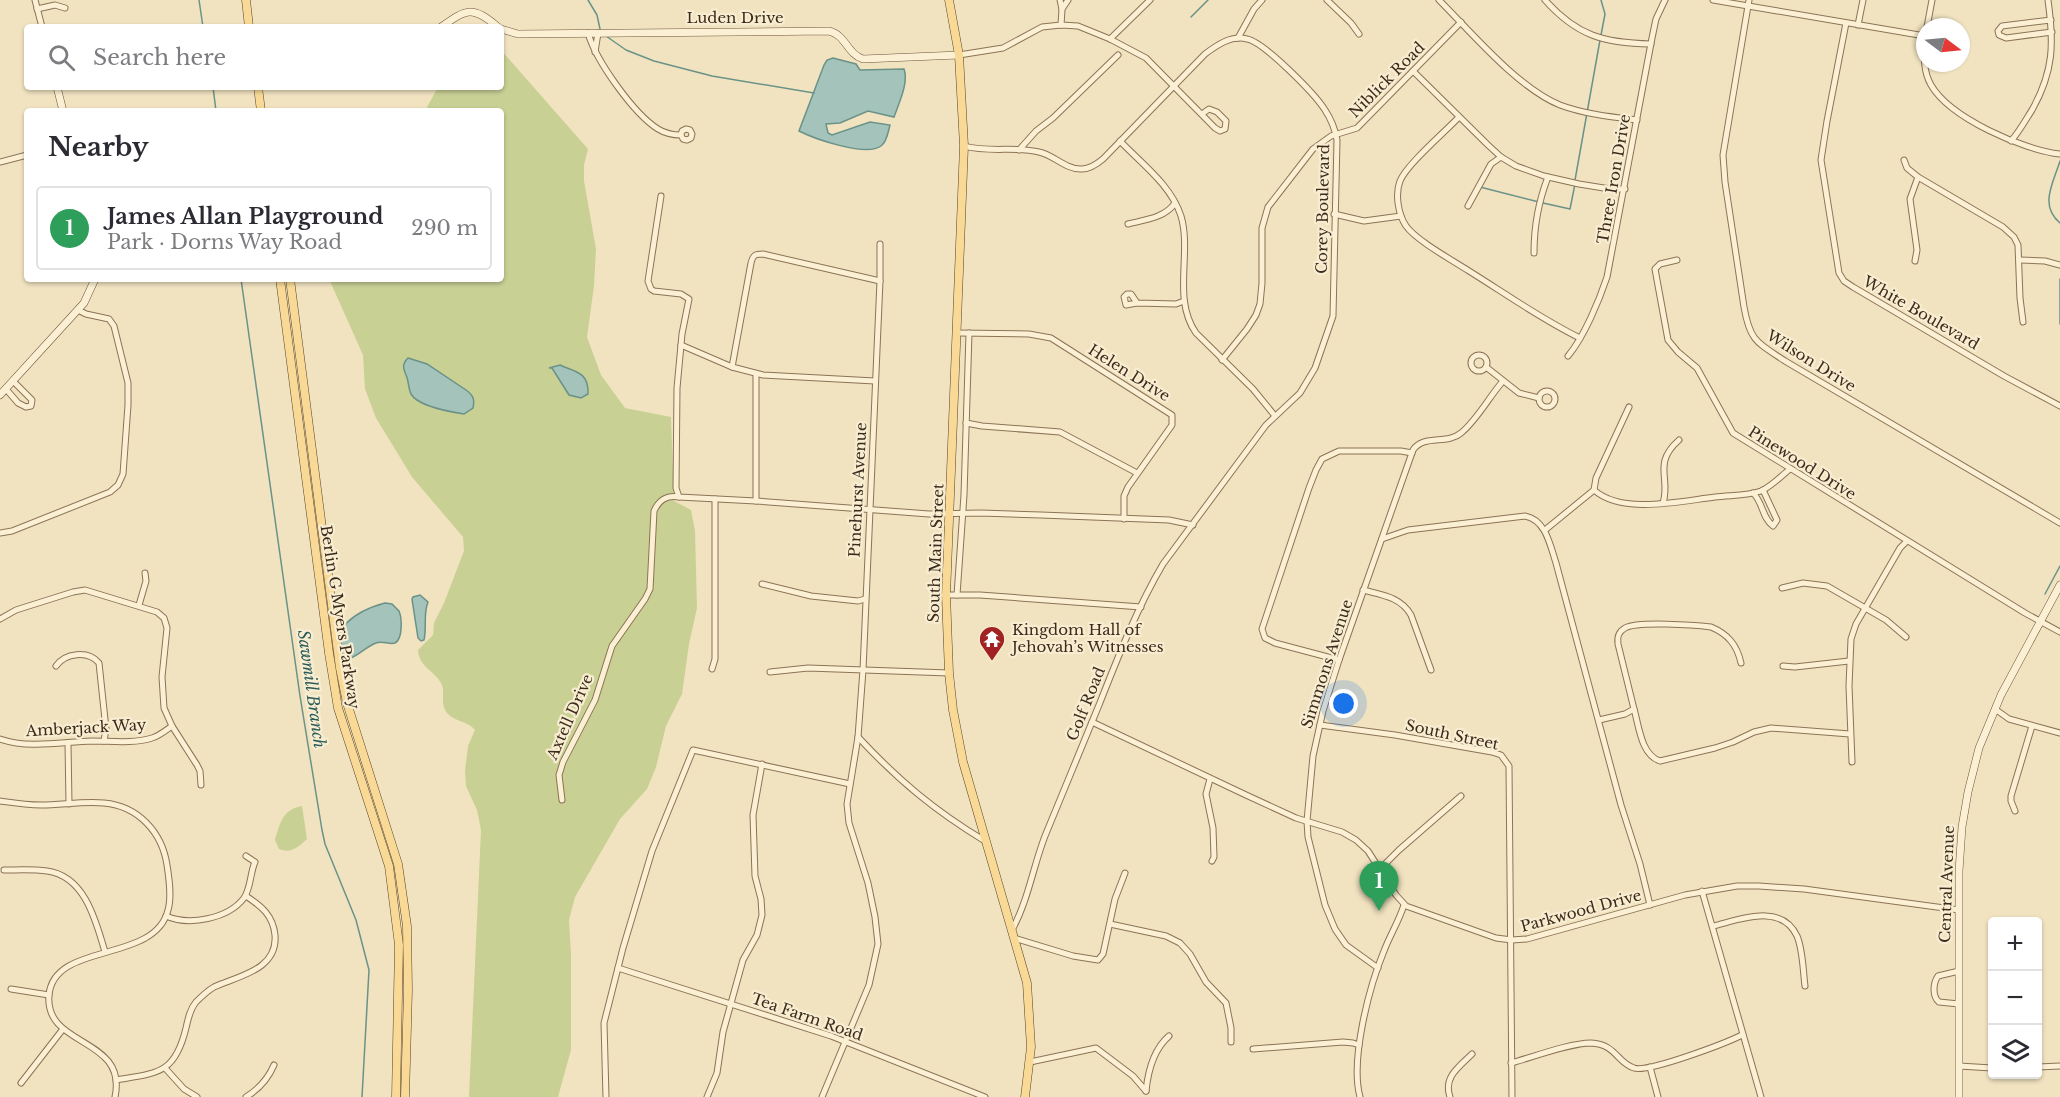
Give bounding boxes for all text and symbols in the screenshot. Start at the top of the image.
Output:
street label: Luden Drive [686,8,784,27]
north arrow [1916,18,1970,72]
search box [24,24,504,90]
street label: Niblick Road [1345,38,1429,122]
icon: search [45,41,78,74]
text: Search here [93,44,226,71]
street label: Three Iron Drive [1593,113,1634,245]
text: Nearby [48,131,149,163]
street label: Corey Boulevard [1312,144,1333,274]
text: James Allan Playground [107,203,384,230]
text: 1 [65,216,74,240]
text: 290 m [411,216,478,240]
text: Park · Dorns Way Road [107,230,342,254]
street label: White Boulevard [1859,271,1983,354]
street label: Wilson Drive [1762,325,1859,396]
street label: Helen Drive [1085,340,1174,405]
street label: Pinehurst Avenue [844,422,871,558]
street label: Pinewood Drive [1745,422,1860,503]
street label: South Main Street [924,483,947,623]
street label: Berlin G Myers Parkway [317,524,364,711]
street label: Simmons Avenue [1297,597,1356,731]
place label: Kingdom Hall of Jehovah’s Witnesses [1010,620,1164,656]
temple icon: Kingdom Hall of Jehovah’s Witnesses [977,624,1007,662]
water label: Sawmill Branch [294,629,330,749]
street label: Golf Road [1062,664,1109,744]
street label: Axtell Drive [542,671,597,764]
your location [1329,689,1358,718]
street label: Amberjack Way [24,715,147,740]
street label: South Street [1404,715,1501,754]
street label: Central Avenue [1935,825,1958,943]
pin: 1 [1360,862,1398,911]
street label: Parkwood Drive [1518,885,1643,936]
map controls [1988,917,2042,1079]
button: + [1988,917,2042,971]
button: − [1988,971,2042,1025]
street label: Tea Farm Road [749,989,865,1045]
button: layers [1988,1025,2042,1079]

